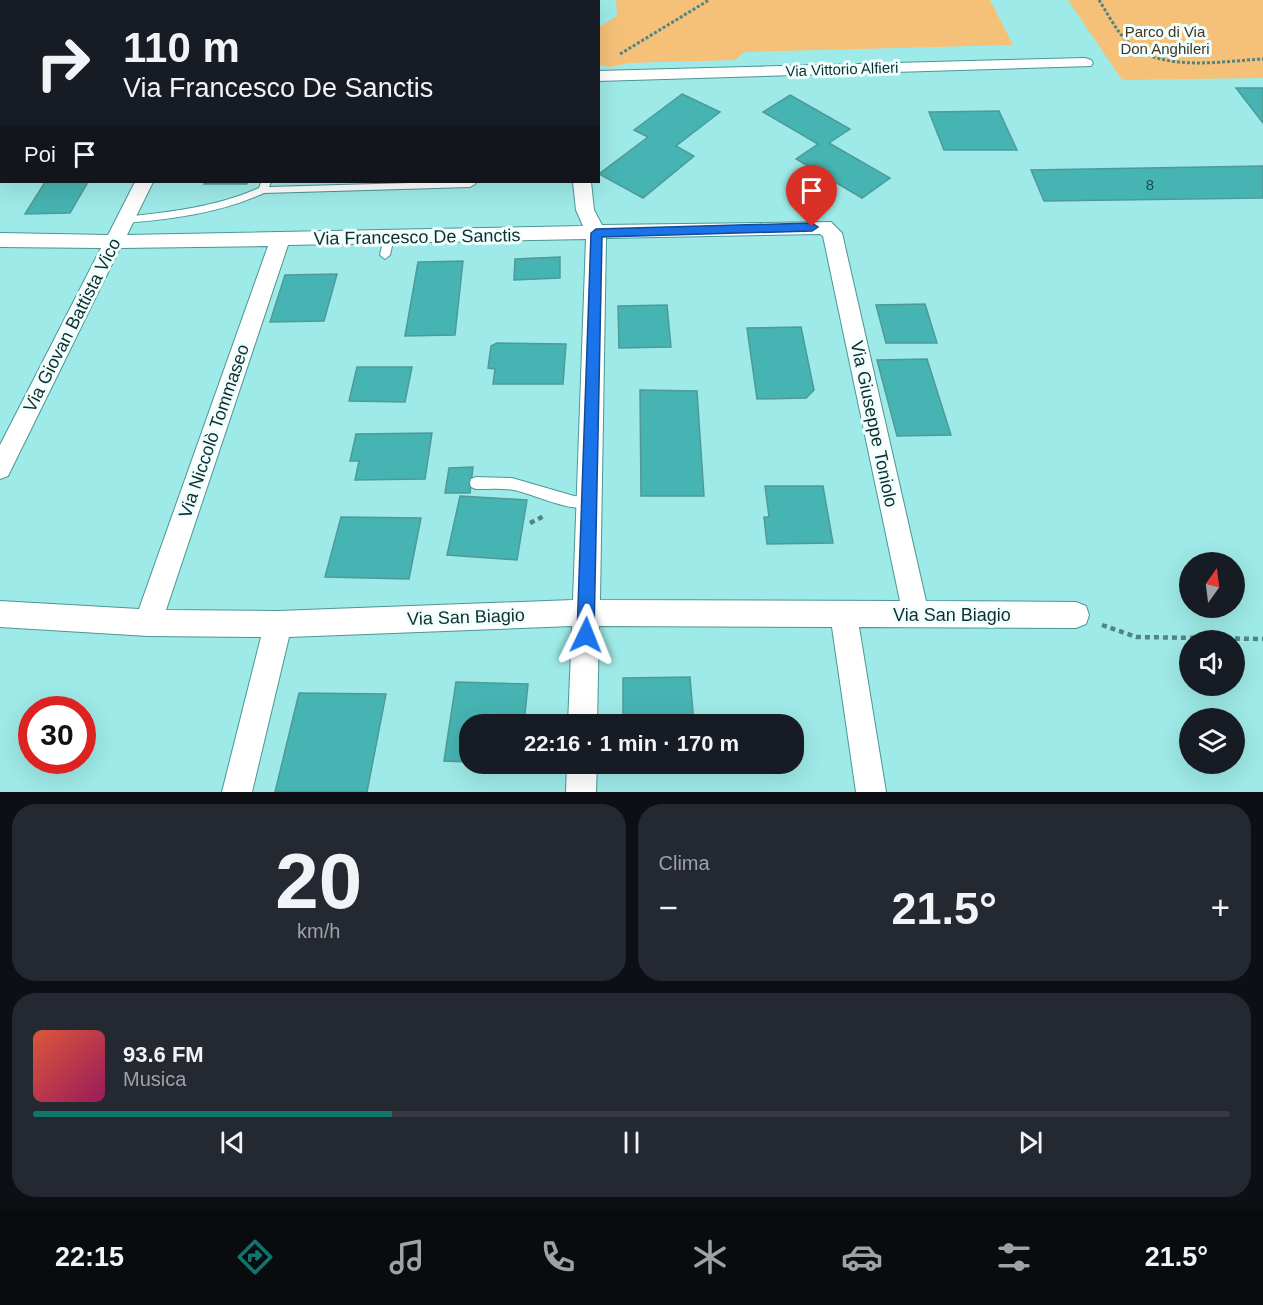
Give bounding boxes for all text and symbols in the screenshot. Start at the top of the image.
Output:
park label: Parco di Via Don Anghileri [1120,23,1210,57]
icon: right [24,24,102,102]
text: 110 m [123,24,240,71]
street label: Via Vittorio Alfieri [785,59,899,79]
text: Via Francesco De Sanctis [123,73,433,103]
icon: arrive [68,138,101,171]
text: Poi [24,142,56,167]
pin [786,165,837,227]
icon: arrive [795,174,828,207]
house number: 8 [1146,176,1154,193]
street label: Via Francesco De Sanctis [313,225,521,249]
street label: Via Giovan Battista Vico [19,235,125,415]
street label: Via Giuseppe Toniolo [847,339,901,509]
street label: Via Niccolò Tommaseo [175,342,253,520]
north arrow [1179,552,1245,618]
map controls [1179,552,1245,774]
position arrow [554,603,618,667]
street label: Via San Biagio [407,605,525,629]
street label: Via San Biagio [893,605,1011,625]
button: sound [1179,630,1245,696]
speed limit sign: 30 [18,696,96,774]
button: layers [1179,708,1245,774]
text: 22:16 · 1 min · 170 m [524,731,739,756]
text: 20 [275,837,362,925]
text: Clima [659,852,710,874]
text: 21.5° [891,883,997,934]
text: − [659,889,678,926]
text: + [1211,889,1230,926]
text: km/h [297,920,340,942]
text: 93.6 FM [123,1042,204,1067]
text: Musica [123,1068,186,1090]
icon: previous [216,1126,249,1159]
icon: pause [615,1126,648,1159]
icon: next [1014,1126,1047,1159]
icon: directions [234,1236,276,1278]
icon: music [386,1236,428,1278]
icon: phone [537,1236,579,1278]
icon: climate [689,1236,731,1278]
icon: car [841,1236,883,1278]
icon: filters [993,1236,1035,1278]
text: 22:15 [55,1242,124,1272]
text: 21.5° [1145,1242,1208,1272]

